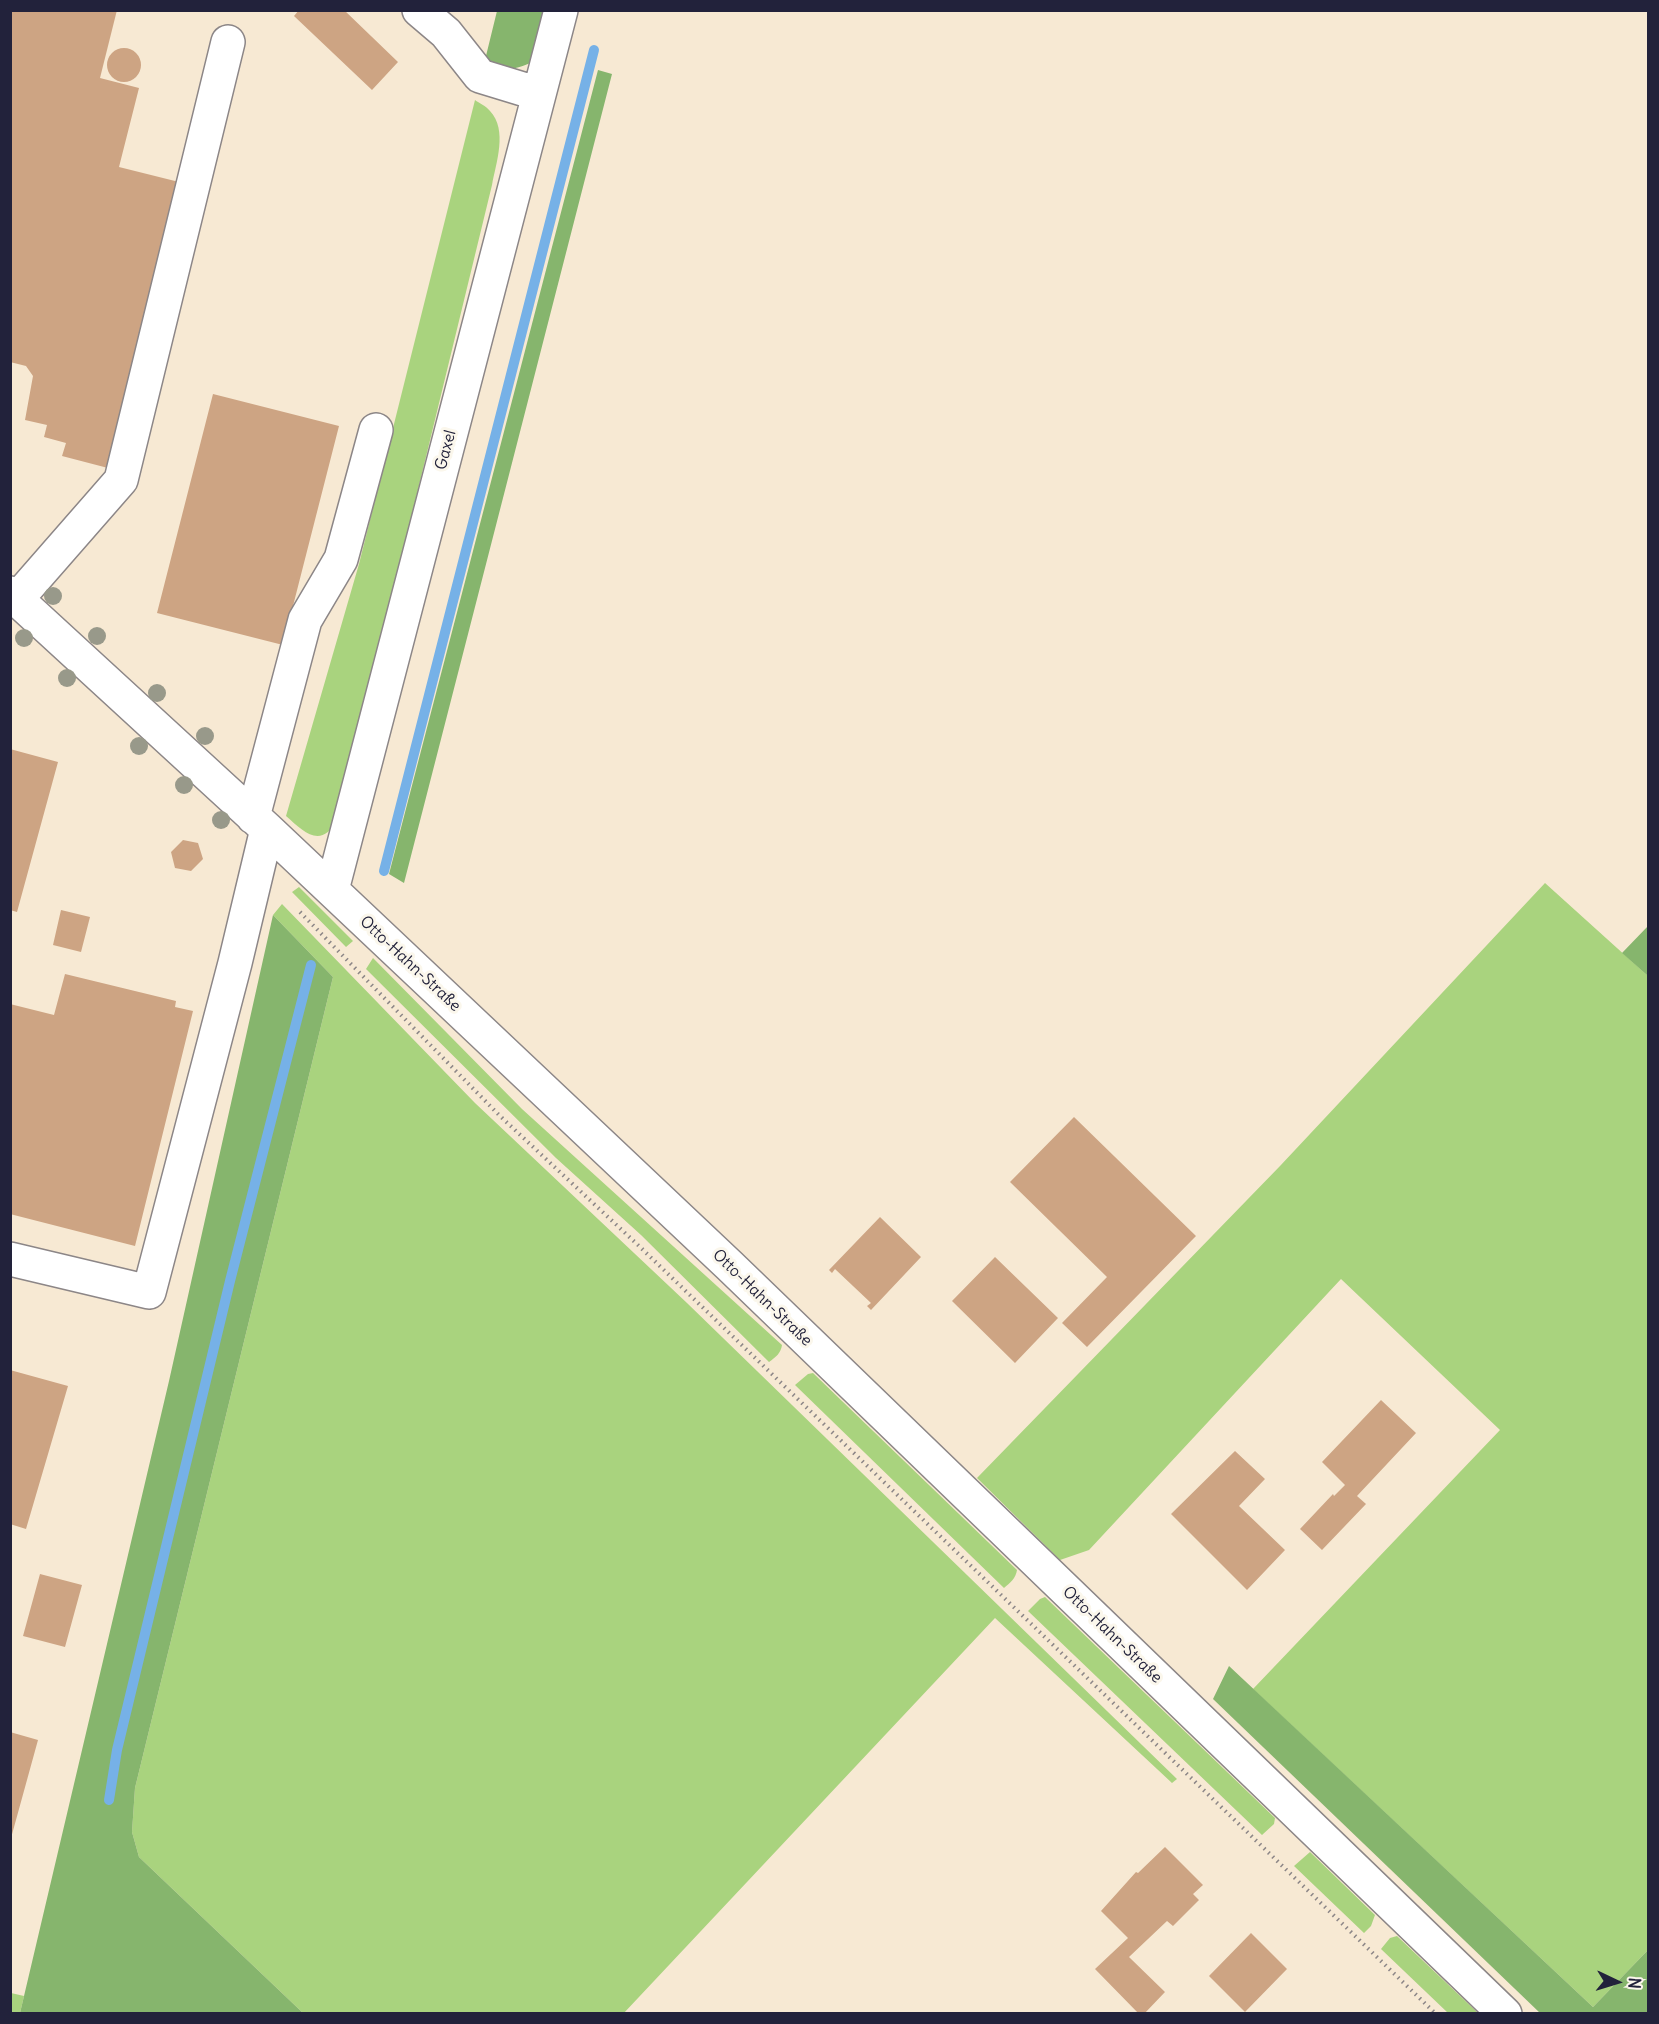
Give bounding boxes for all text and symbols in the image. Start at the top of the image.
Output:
street label: Gaxel [432,428,460,472]
street label: Otto-Hahn-Straße [355,912,465,1016]
street label: Otto-Hahn-Straße [708,1246,816,1350]
street label: Otto-Hahn-Straße [1058,1583,1166,1687]
north arrow [1587,1952,1647,2012]
text: N [1625,1977,1645,1989]

